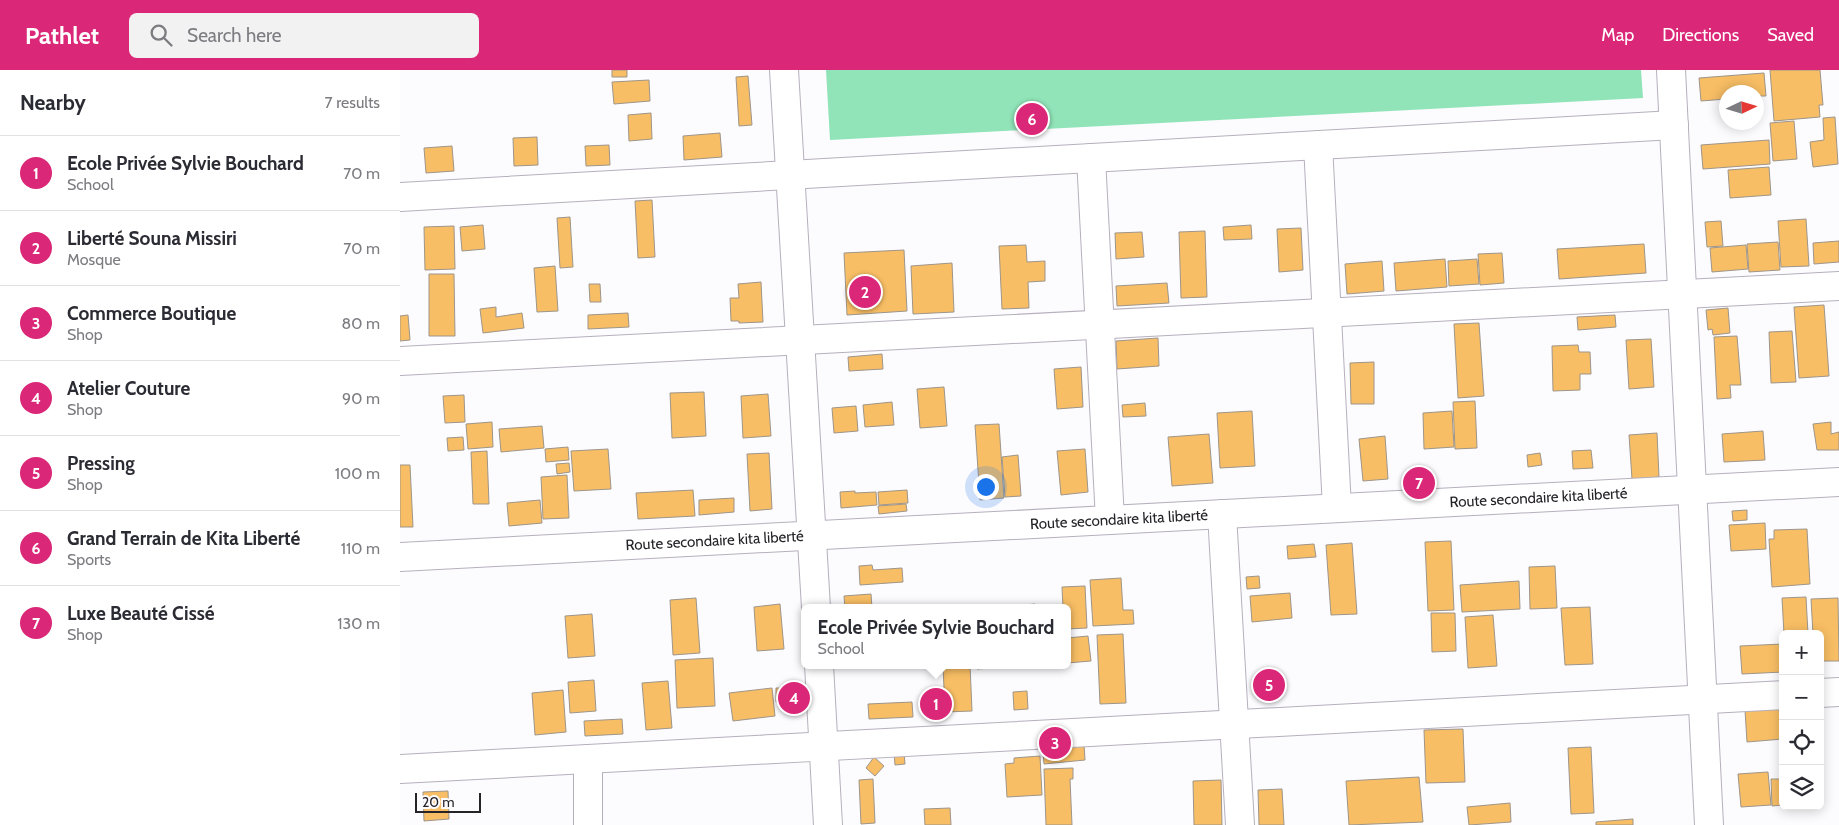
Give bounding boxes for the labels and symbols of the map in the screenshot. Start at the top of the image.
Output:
north arrow [1719,85,1764,130]
pin: 6 [1016,100,1048,138]
pin: 2 [849,273,881,311]
pin: 7 [1403,464,1435,502]
your location [973,474,999,500]
street label: Route secondaire kita liberté [1449,484,1628,511]
street label: Route secondaire kita liberté [1030,506,1209,533]
street label: Route secondaire kita liberté [625,527,804,554]
pin: 5 [1253,666,1285,704]
pin: 4 [778,679,810,717]
pin: 1 [920,685,952,723]
pin: 3 [1039,724,1071,762]
scale bar [415,790,481,813]

